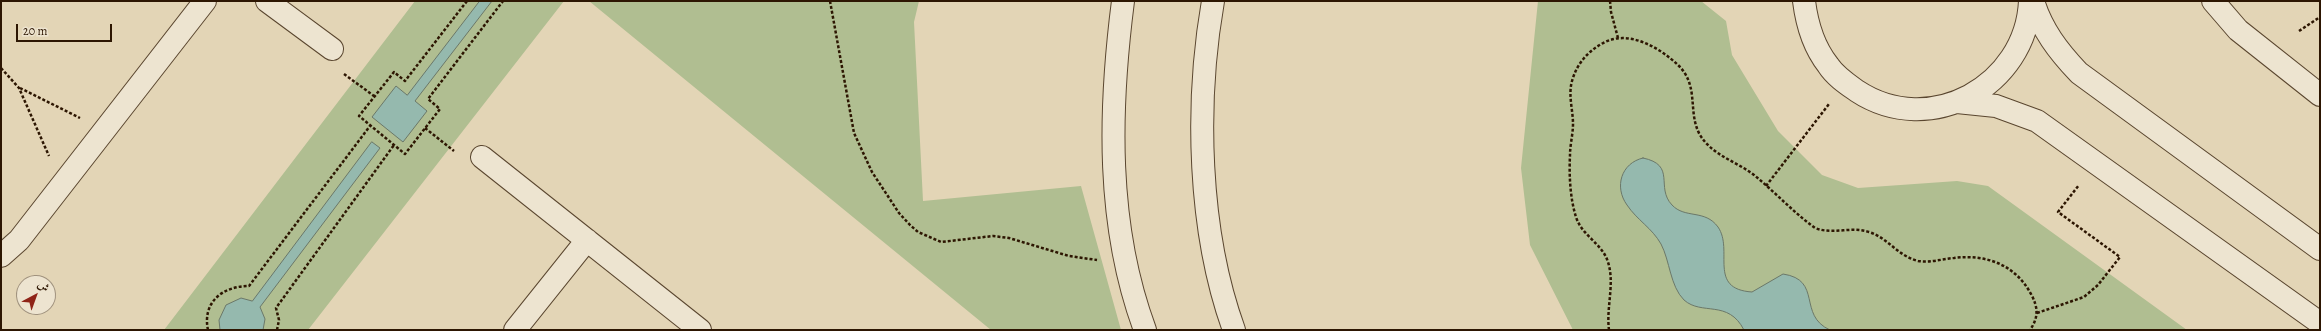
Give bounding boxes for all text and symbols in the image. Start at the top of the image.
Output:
scale bar [18,16,114,42]
text: 20 m [23,23,47,39]
north arrow [16,275,56,315]
text: ش [34,277,53,296]

